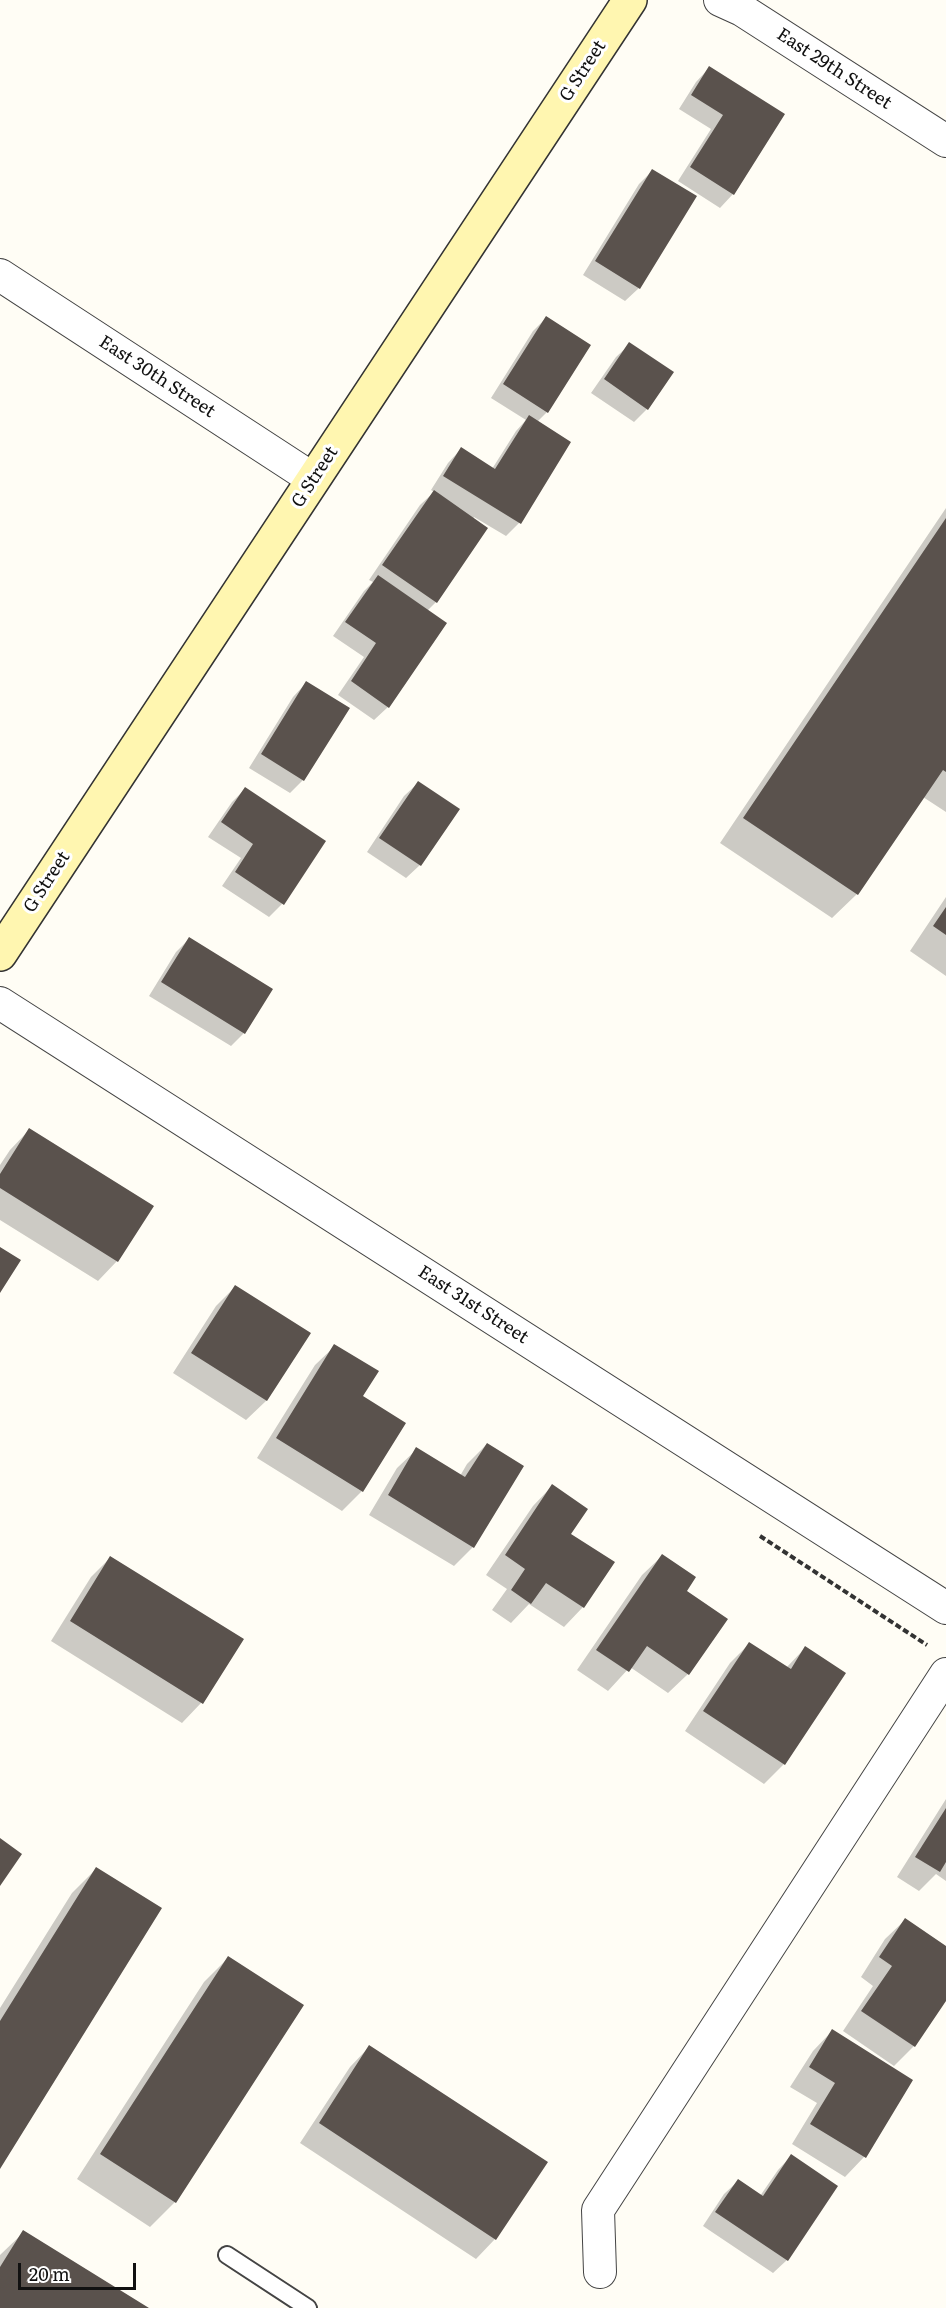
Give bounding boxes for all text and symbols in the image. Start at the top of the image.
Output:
street label: East 29th Street [772,24,896,114]
street label: G Street [555,36,611,106]
street label: East 30th Street [95,331,219,423]
street label: G Street [287,442,343,512]
street label: G Street [19,847,75,917]
street label: East 31st Street [414,1261,532,1349]
scale bar [21,2251,140,2289]
text: 20 m [29,2260,70,2287]

